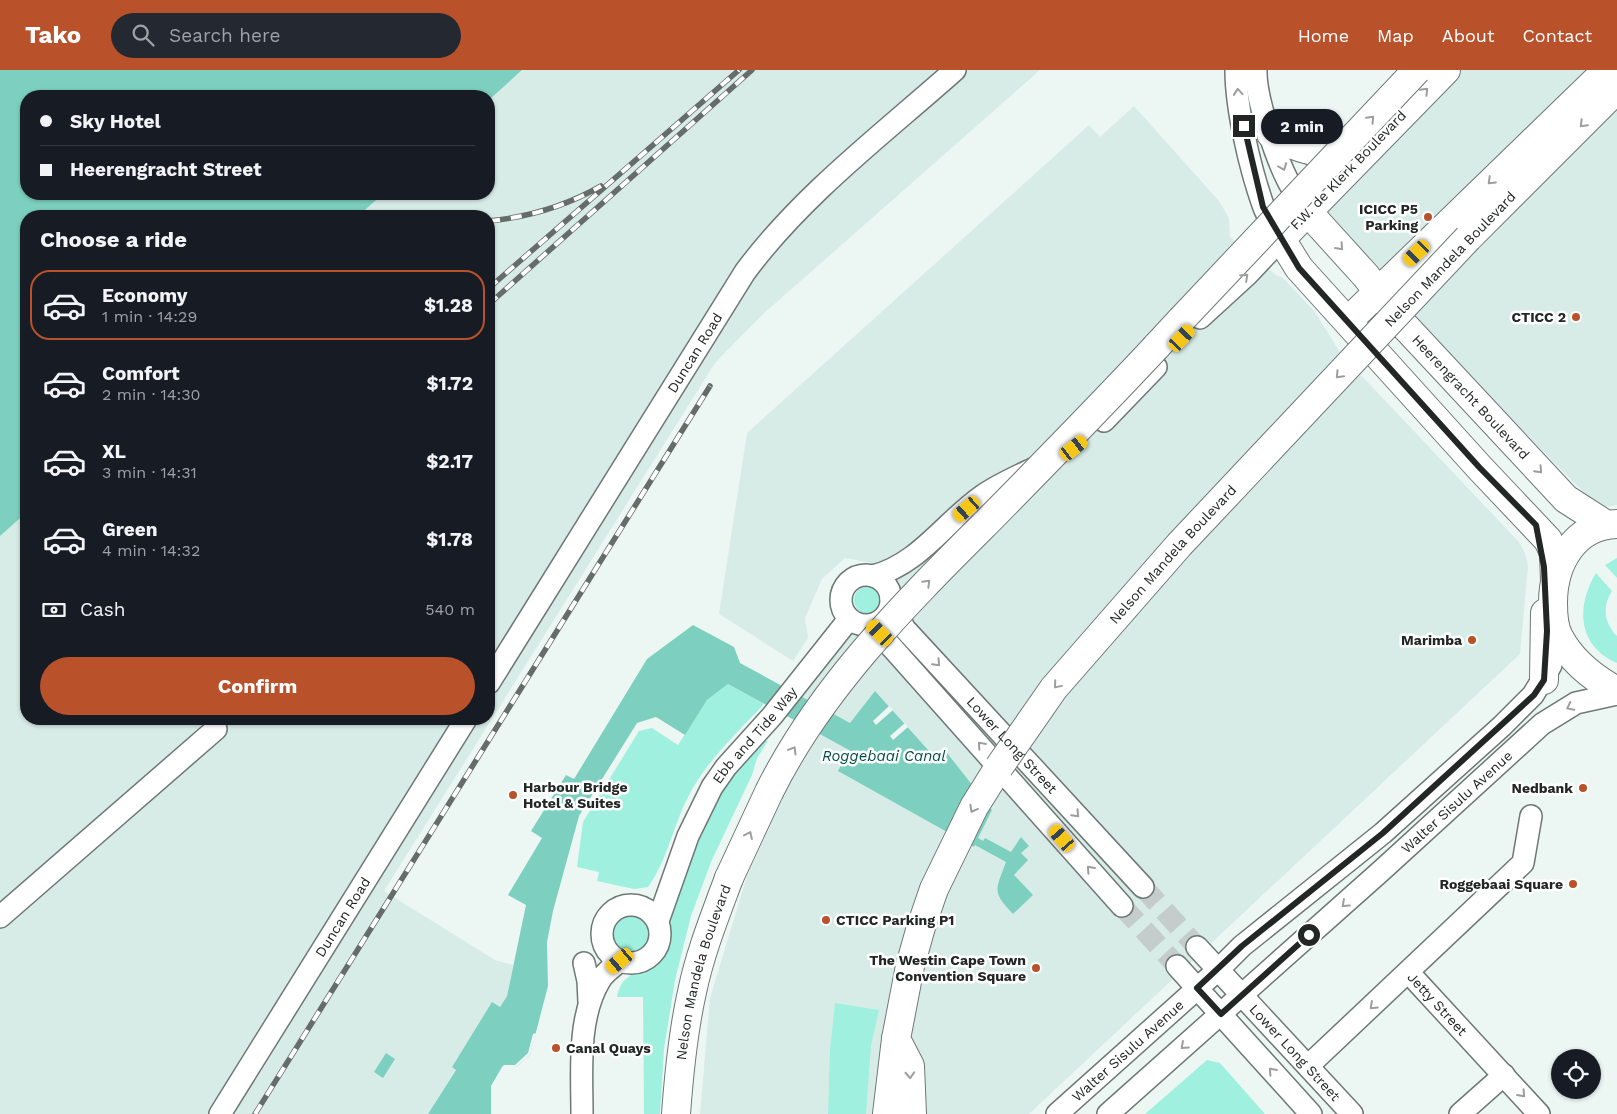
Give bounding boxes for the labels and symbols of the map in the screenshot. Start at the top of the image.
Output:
one-way arrow [1232,88,1243,96]
one-way arrow [1419,88,1428,97]
street label: F.W. de Klerk Boulevard [1287,107,1409,233]
callout: 2 min [1262,108,1344,144]
route end [1233,115,1255,137]
one-way arrow [1365,116,1374,125]
one-way arrow [1579,118,1588,127]
one-way arrow [1277,162,1287,171]
one-way arrow [1488,175,1497,184]
street label: Nelson Mandela Boulevard [1381,188,1519,330]
place label: ICICC P5 Parking [1359,201,1418,233]
marker: ICICC P5 Parking [1422,211,1434,223]
car [1401,237,1433,269]
one-way arrow [1334,242,1343,251]
one-way arrow [1239,274,1248,283]
place label: CTICC 2 [1511,309,1566,325]
street label: Duncan Road [664,310,725,396]
marker: CTICC 2 [1570,311,1582,323]
car [1166,322,1197,354]
street label: Heerengracht Boulevard [1409,331,1533,462]
one-way arrow [1336,370,1345,379]
car [1057,433,1090,463]
one-way arrow [1533,465,1542,474]
street label: Nelson Mandela Boulevard [1106,482,1239,627]
car [950,493,983,525]
one-way arrow [921,579,930,588]
car [864,617,895,649]
place label: Marimba [1401,632,1463,648]
marker: Marimba [1466,634,1478,646]
one-way arrow [931,658,940,667]
one-way arrow [1055,679,1063,688]
street label: Ebb and Tide Way [709,683,801,786]
street label: Lower Long Street [964,693,1061,797]
one-way arrow [1566,700,1575,711]
one-way arrow [978,742,987,751]
one-way arrow [786,746,796,755]
water label: Roggebaai Canal [822,747,946,765]
street label: Walter Sisulu Avenue [1398,747,1515,856]
place label: Harbour Bridge Hotel & Suites [523,779,628,811]
place label: Nedbank [1512,780,1573,796]
marker: Nedbank [1577,782,1589,794]
marker: Harbour Bridge Hotel & Suites [507,789,519,801]
one-way arrow [969,803,979,812]
one-way arrow [1070,809,1079,818]
car [1046,822,1077,854]
one-way arrow [742,831,753,840]
one-way arrow [1087,866,1096,875]
street label: Duncan Road [312,874,373,960]
place label: Roggebaai Square [1439,876,1563,892]
marker: Roggebaai Square [1567,878,1579,890]
street label: Nelson Mandela Boulevard [673,882,734,1061]
one-way arrow [1341,898,1350,907]
place label: CTICC Parking P1 [836,912,954,928]
marker: CTICC Parking P1 [820,914,832,926]
route start [1298,924,1320,946]
car [603,946,636,976]
place label: The Westin Cape Town Convention Square [869,952,1026,984]
marker: The Westin Cape Town Convention Square [1030,962,1042,974]
street label: Jetty Street [1404,969,1471,1039]
street label: Walter Sisulu Avenue [1069,997,1187,1105]
one-way arrow [1370,1000,1379,1009]
street label: Lower Long Street [1246,1001,1344,1104]
place label: Canal Quays [566,1040,651,1056]
one-way arrow [1181,1041,1190,1050]
marker: Canal Quays [550,1042,562,1054]
one-way arrow [1269,1067,1278,1076]
one-way arrow [905,1071,916,1079]
one-way arrow [1516,1089,1525,1098]

